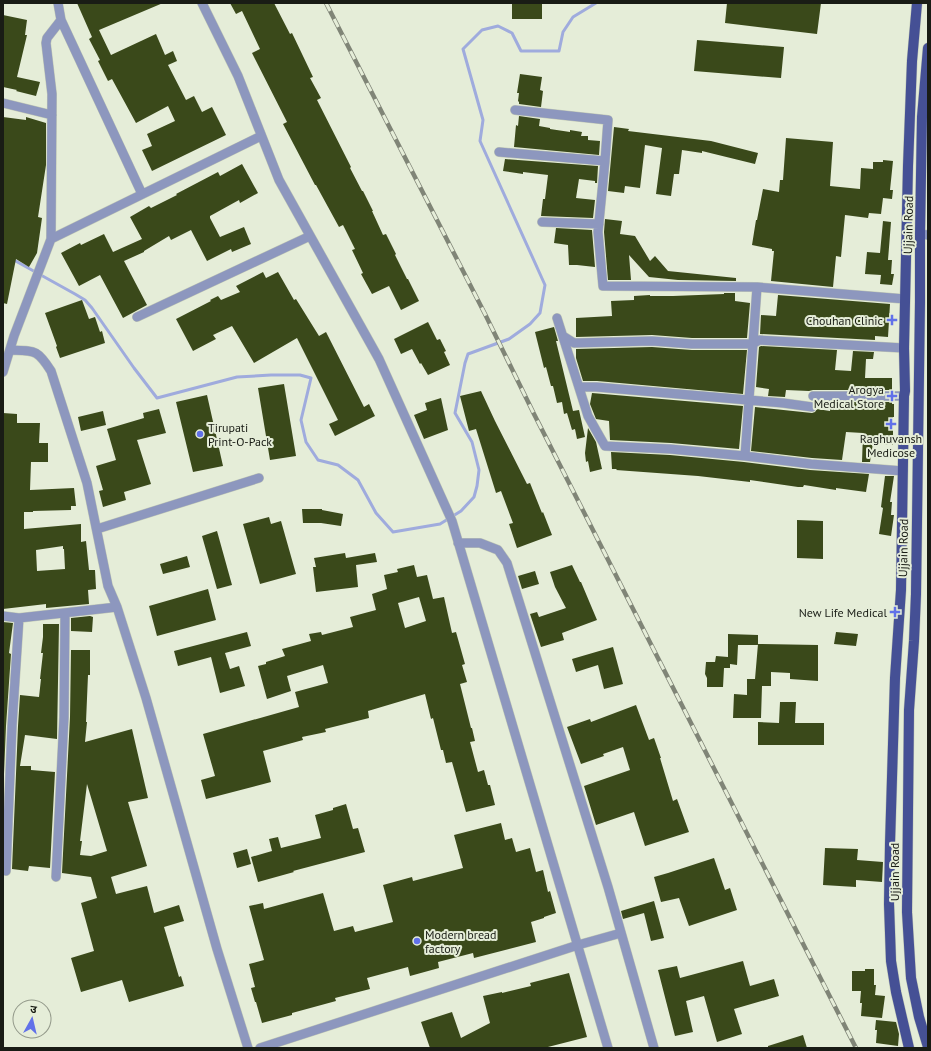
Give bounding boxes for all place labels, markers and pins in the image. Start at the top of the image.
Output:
place label: Chouhan Clinic [806,313,884,328]
marker: Chouhan Clinic [886,314,898,326]
place label: Arogya Medical Store [814,382,884,411]
marker: Arogya Medical Store [887,391,897,401]
marker: Raghuvansh Medicose [886,419,896,429]
place label: Tirupati Print-O-Pack [208,420,272,449]
marker: Tirupati Print-O-Pack [195,429,205,439]
place label: Raghuvansh Medicose [860,431,922,460]
place label: New Life Medical [799,605,887,620]
marker: New Life Medical [890,607,900,617]
place label: Modern bread factory [425,927,496,956]
marker: Modern bread factory [412,936,422,946]

